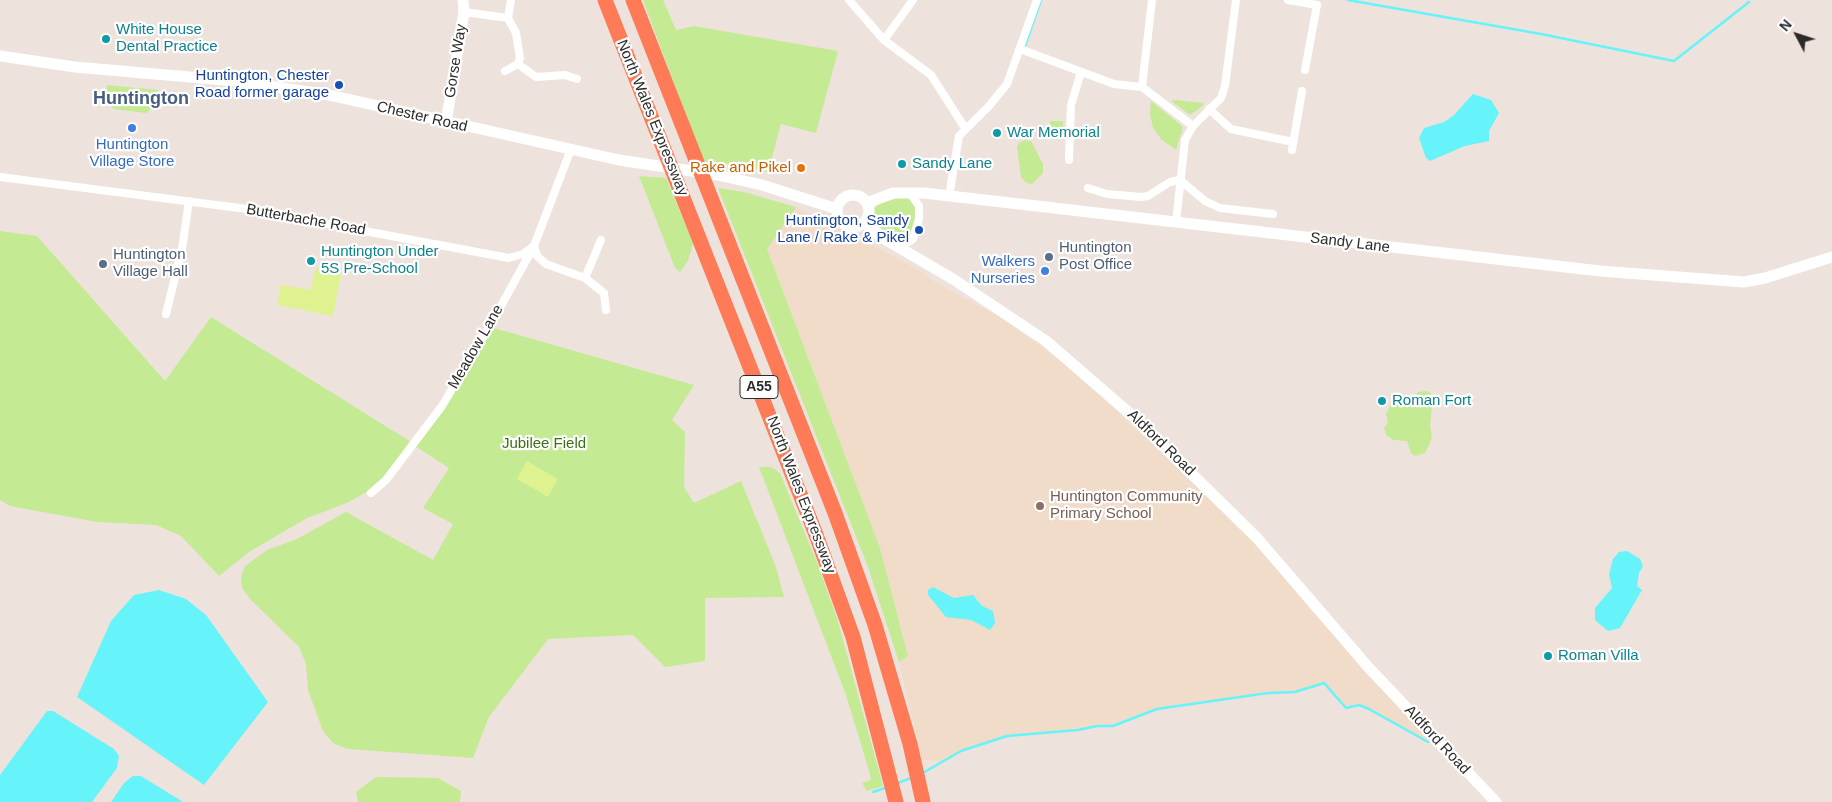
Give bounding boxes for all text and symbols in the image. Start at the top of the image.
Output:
north arrow [1772,10,1822,60]
text: N [1776,16,1795,34]
place label: White House Dental Practice [116,21,218,56]
street label: Gorse Way [441,23,471,99]
marker: White House Dental Practice [100,33,112,45]
street label: North Wales Expressway [612,37,692,199]
place label: Huntington, Chester Road former garage [195,67,329,102]
marker: Huntington, Chester Road former garage [333,79,345,91]
district label: Huntington [93,88,189,110]
street label: Chester Road [375,98,469,136]
marker: Huntington Village Store [126,122,138,134]
place label: War Memorial [1007,124,1100,142]
marker: War Memorial [991,127,1003,139]
place label: Huntington Village Store [90,136,174,171]
place label: Sandy Lane [912,155,992,173]
marker: Sandy Lane [896,158,908,170]
place label: Rake and Pikel [690,159,791,177]
marker: Rake and Pikel [795,162,807,174]
street label: Butterbache Road [245,201,367,239]
place label: Huntington, Sandy Lane / Rake & Pikel [777,212,909,247]
marker: Huntington, Sandy Lane / Rake & Pikel [913,224,925,236]
street label: Sandy Lane [1309,229,1391,257]
place label: Huntington Post Office [1059,239,1132,274]
place label: Huntington Under 5S Pre-School [321,243,439,278]
place label: Huntington Village Hall [113,246,188,281]
marker: Huntington Post Office [1043,251,1055,263]
place label: Walkers Nurseries [971,253,1035,288]
marker: Huntington Under 5S Pre-School [305,255,317,267]
marker: Huntington Village Hall [97,258,109,270]
marker: Walkers Nurseries [1039,265,1051,277]
street label: Meadow Lane [445,302,507,392]
road number: A55 [740,376,778,398]
place label: Roman Fort [1392,392,1471,410]
marker: Roman Fort [1376,395,1388,407]
street label: Aldford Road [1123,406,1199,480]
street label: North Wales Expressway [763,414,839,576]
park label: Jubilee Field [502,435,586,453]
place label: Huntington Community Primary School [1050,488,1203,523]
marker: Huntington Community Primary School [1034,500,1046,512]
place label: Roman Villa [1558,647,1639,665]
marker: Roman Villa [1542,650,1554,662]
street label: Aldford Road [1401,702,1473,778]

